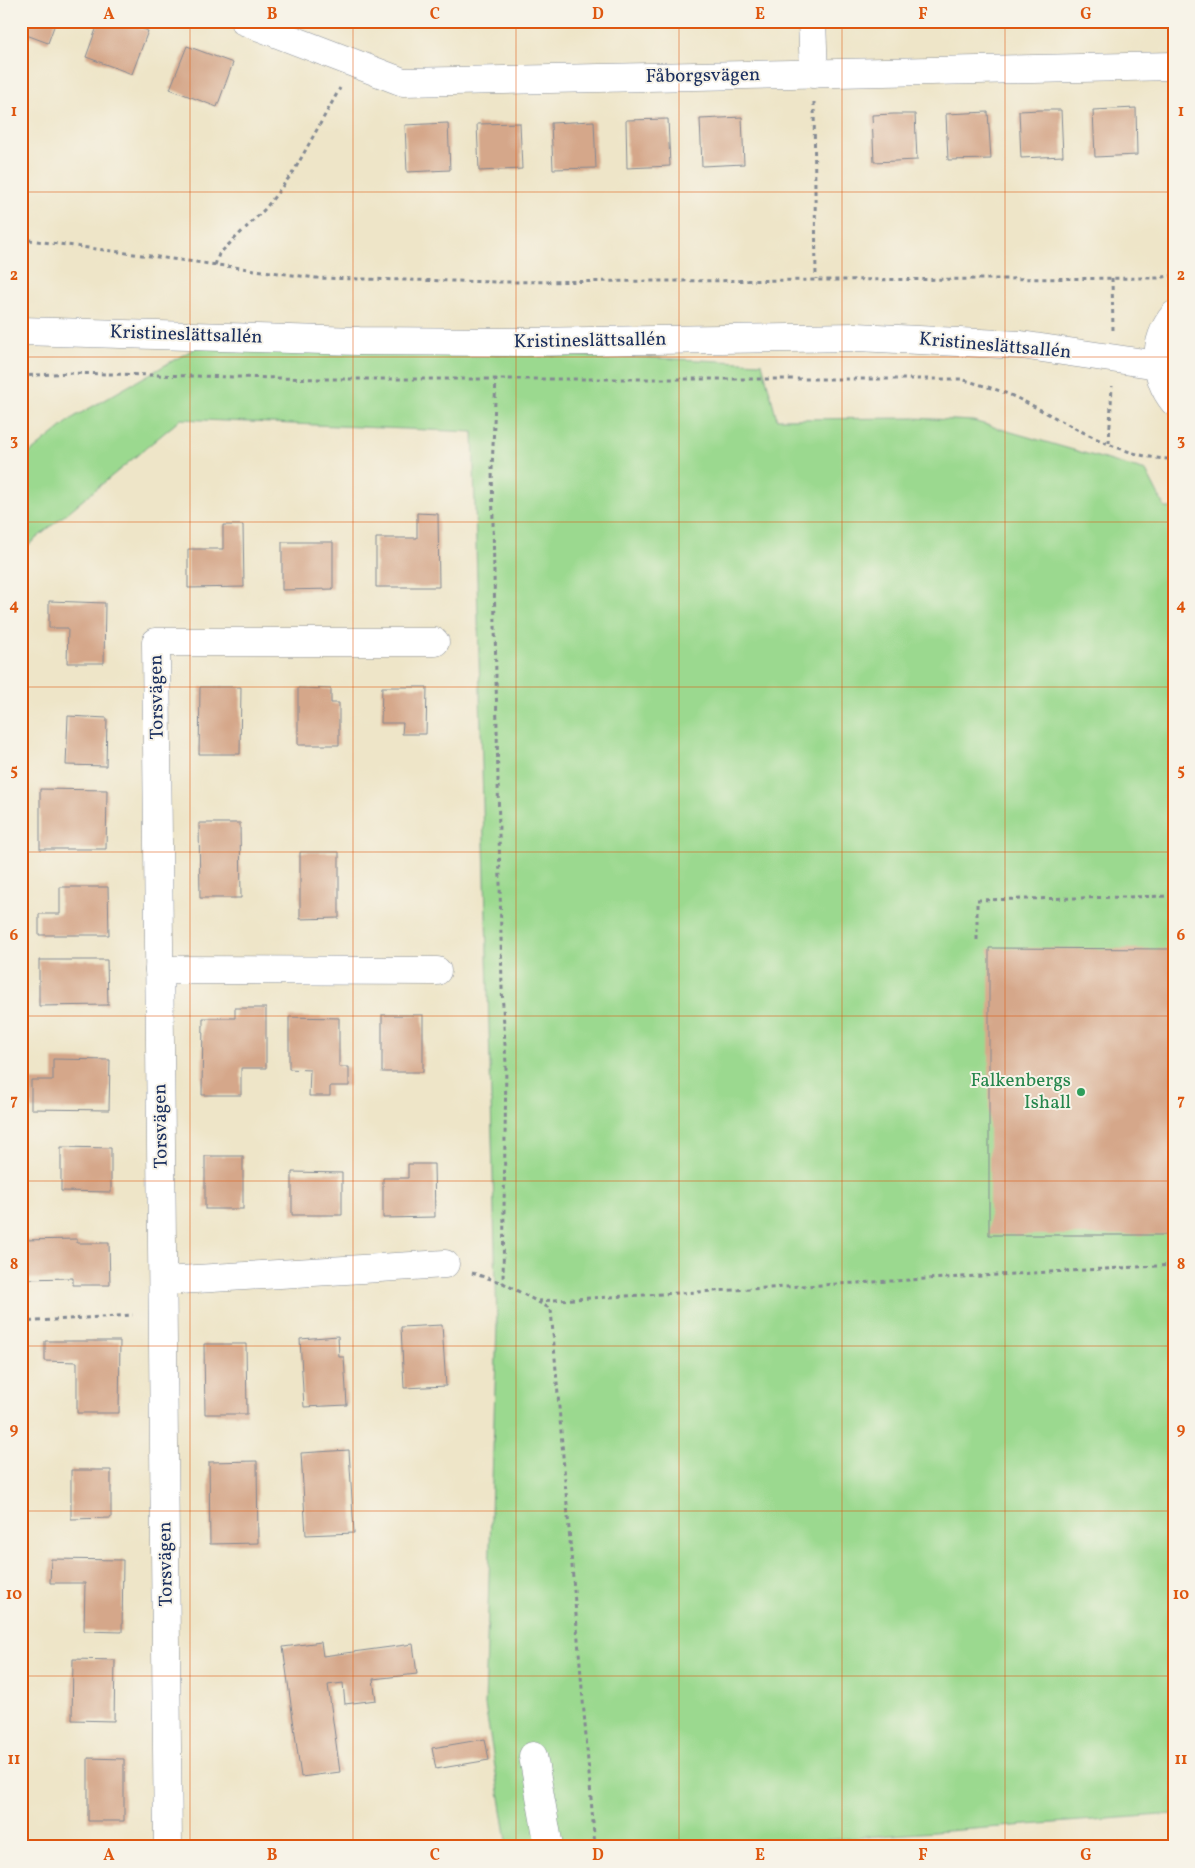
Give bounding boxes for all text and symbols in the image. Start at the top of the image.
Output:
text: A [103,4,115,26]
text: B [267,4,278,26]
text: C [430,4,440,26]
text: D [592,4,604,26]
text: E [755,4,765,26]
text: F [918,4,928,26]
text: G [1080,4,1092,26]
street label: Fåborgsvägen [645,62,761,90]
text: 1 [11,101,17,123]
text: 1 [1178,101,1184,123]
text: 2 [10,265,18,287]
text: 2 [1177,265,1185,287]
street label: Kristineslättsallén [109,319,263,351]
street label: Kristineslättsallén [918,326,1072,366]
street label: Kristineslättsallén [513,327,667,355]
text: 3 [10,430,18,452]
text: 3 [1177,430,1185,452]
text: 4 [9,595,19,617]
text: 4 [1176,595,1186,617]
street label: Torsvägen [143,654,171,740]
text: 5 [10,760,18,782]
text: 5 [1177,760,1185,782]
text: 6 [10,925,19,947]
text: 6 [1177,925,1186,947]
place label: Falkenbergs Ishall [971,1068,1071,1116]
street label: Torsvägen [147,1083,175,1169]
marker: Falkenbergs Ishall [1075,1086,1087,1098]
text: 7 [10,1090,18,1112]
text: 7 [1177,1090,1185,1112]
text: 8 [10,1254,18,1276]
text: 8 [1177,1254,1185,1276]
text: 9 [10,1419,19,1441]
text: 9 [1177,1419,1186,1441]
street label: Torsvägen [152,1521,180,1607]
text: 10 [6,1584,22,1606]
text: 10 [1173,1584,1189,1606]
text: 11 [8,1749,20,1771]
text: 11 [1175,1749,1187,1771]
text: A [103,1845,115,1867]
text: B [267,1845,278,1867]
text: C [430,1845,440,1867]
text: D [592,1845,604,1867]
text: E [755,1845,765,1867]
text: F [918,1845,928,1867]
text: G [1080,1845,1092,1867]

